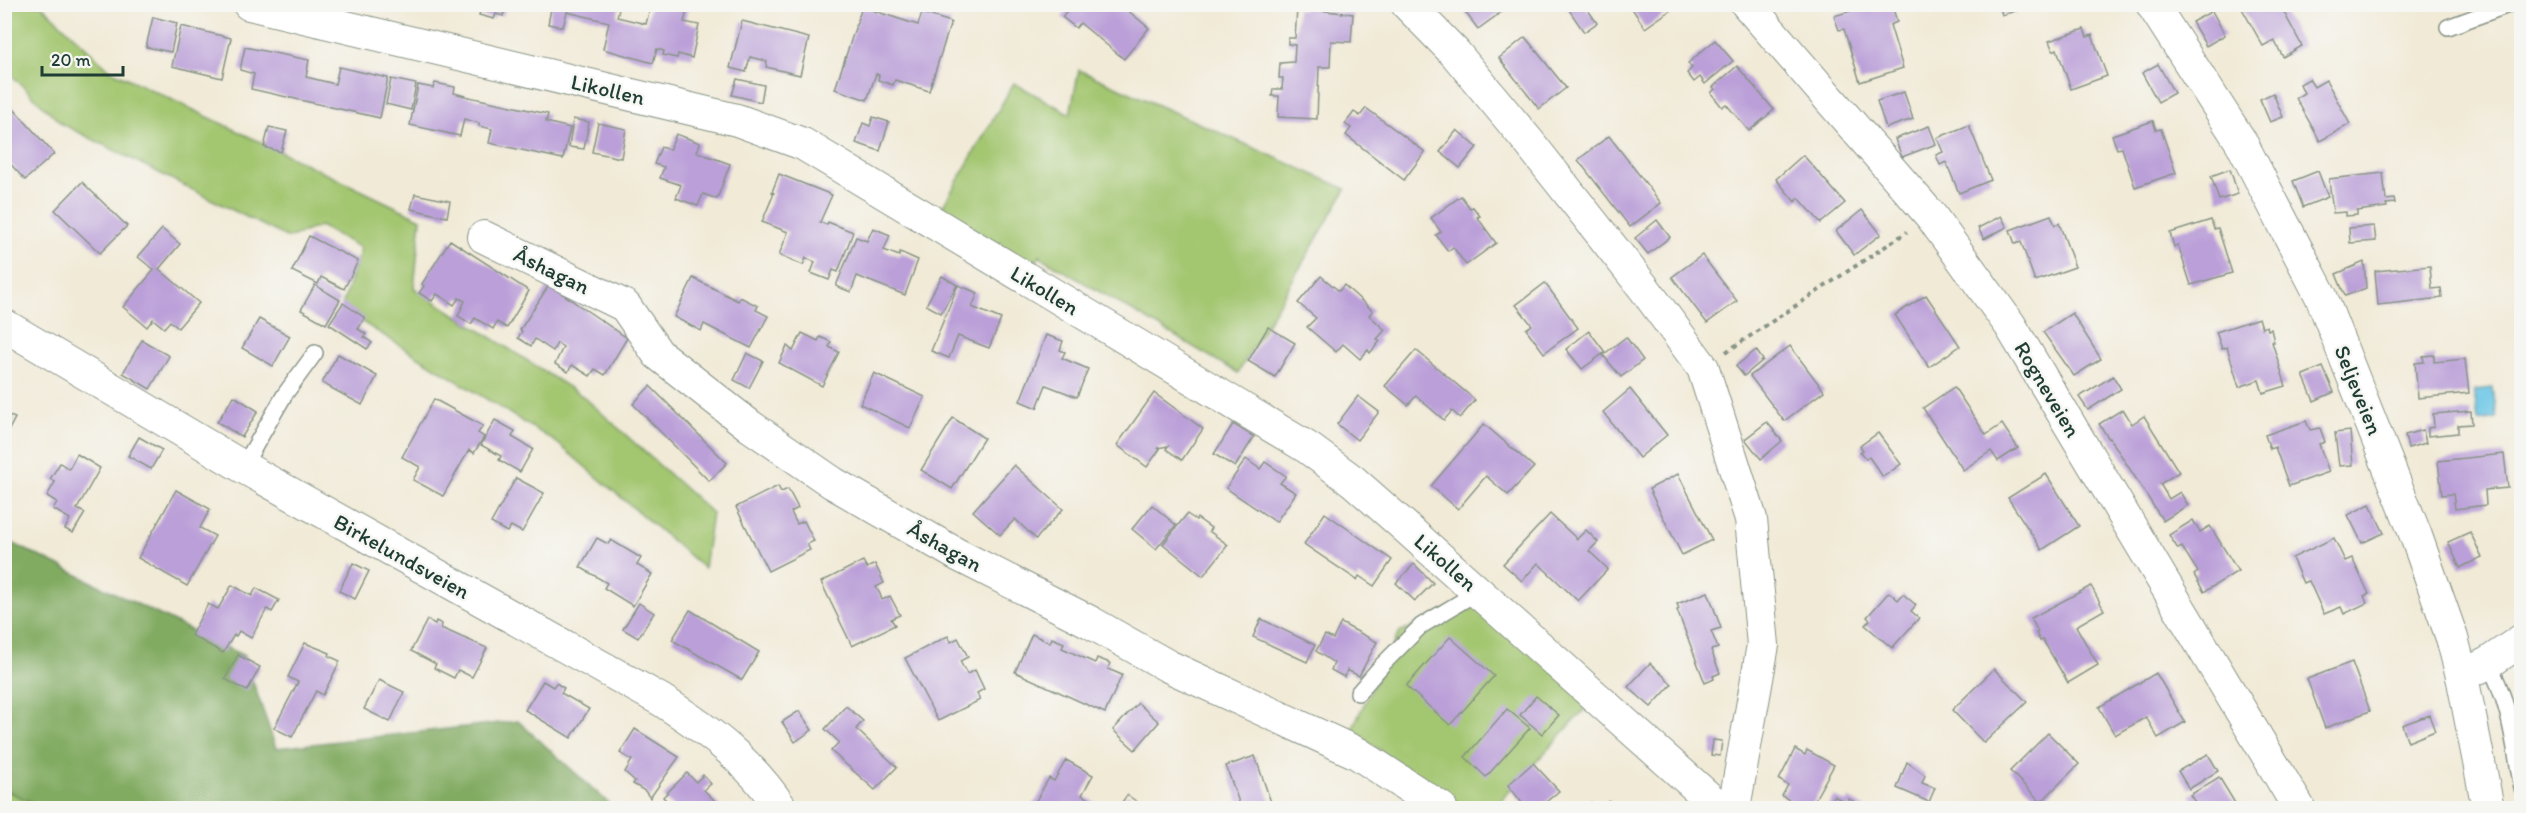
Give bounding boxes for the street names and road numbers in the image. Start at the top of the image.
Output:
street label: Likollen [568,68,648,111]
street label: Åshagan [509,241,595,301]
street label: Likollen [1006,260,1084,322]
street label: Rogneveien [2008,336,2087,443]
street label: Seljeveien [2328,341,2389,439]
street label: Birkelundsveien [329,508,475,605]
street label: Åshagan [903,515,987,578]
street label: Likollen [1409,528,1483,597]

